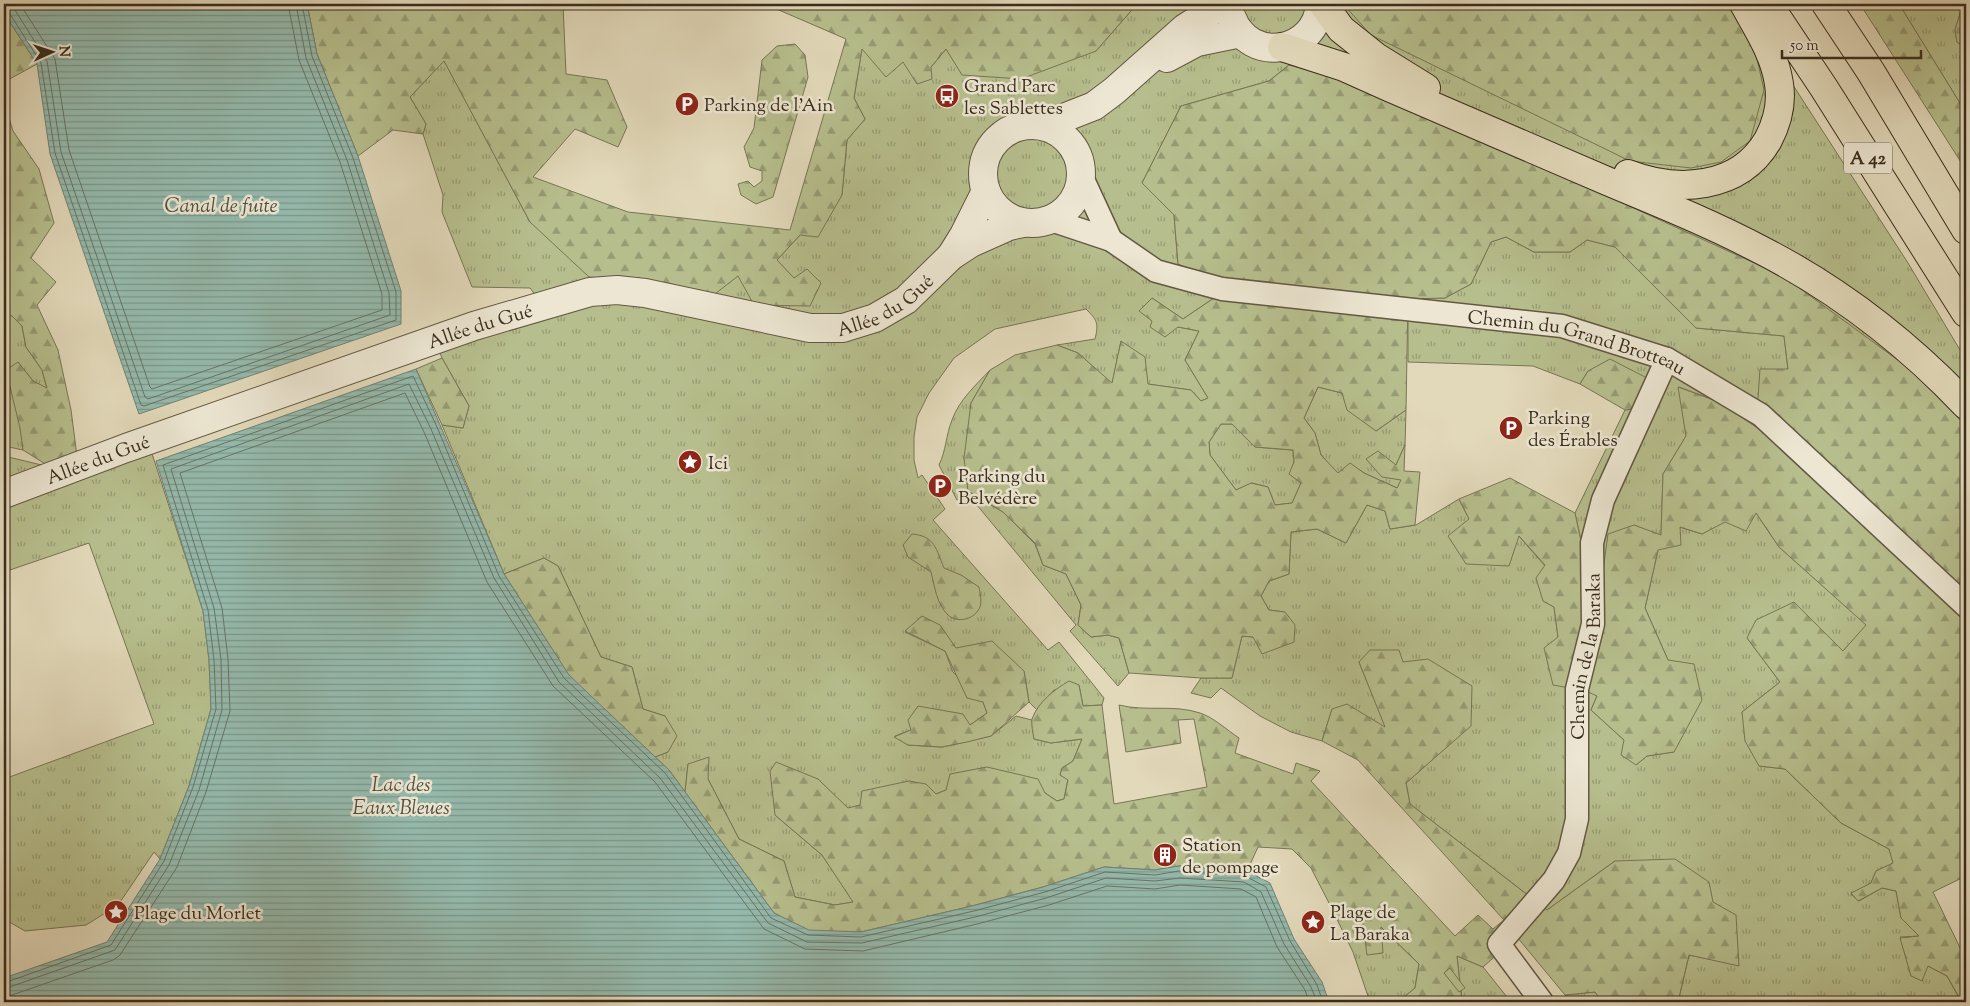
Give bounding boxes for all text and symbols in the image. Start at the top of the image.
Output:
north arrow [28,28,78,78]
scale bar [1782,28,1921,60]
text: 50 m [1789,36,1819,57]
text: N [53,45,73,58]
place label: Grand Parc les Sablettes [964,74,1063,123]
bus stop icon: Grand Parc les Sablettes [934,83,960,109]
parking icon: Parking de l'Ain [674,91,700,117]
place label: Parking de l'Ain [704,93,834,120]
road number: A 42 [1844,142,1892,174]
water label: Canal de fuite [165,193,277,222]
street label: Allée du Gué [834,269,941,345]
street label: Allée du Gué [425,298,536,357]
street label: Chemin du Grand Brotteau [1466,305,1690,383]
place label: Parking des Érables [1528,406,1618,455]
parking icon: Parking des Érables [1498,415,1524,441]
street label: Allée du Gué [43,430,154,493]
place icon: Ici [677,449,703,475]
place label: Ici [708,451,728,478]
place label: Parking du Belvédère [958,464,1046,513]
parking icon: Parking du Belvédère [927,473,953,499]
street label: Chemin de la Baraka [1566,573,1609,740]
water label: Lac des Eaux Bleues [352,772,450,824]
place label: Station de pompage [1182,833,1279,882]
building icon: Station de pompage [1152,842,1178,868]
place icon: Plage du Morlet [103,899,129,925]
place label: Plage de La Baraka [1330,900,1410,949]
place label: Plage du Morlet [134,901,262,928]
place icon: Plage de La Baraka [1300,909,1326,935]

